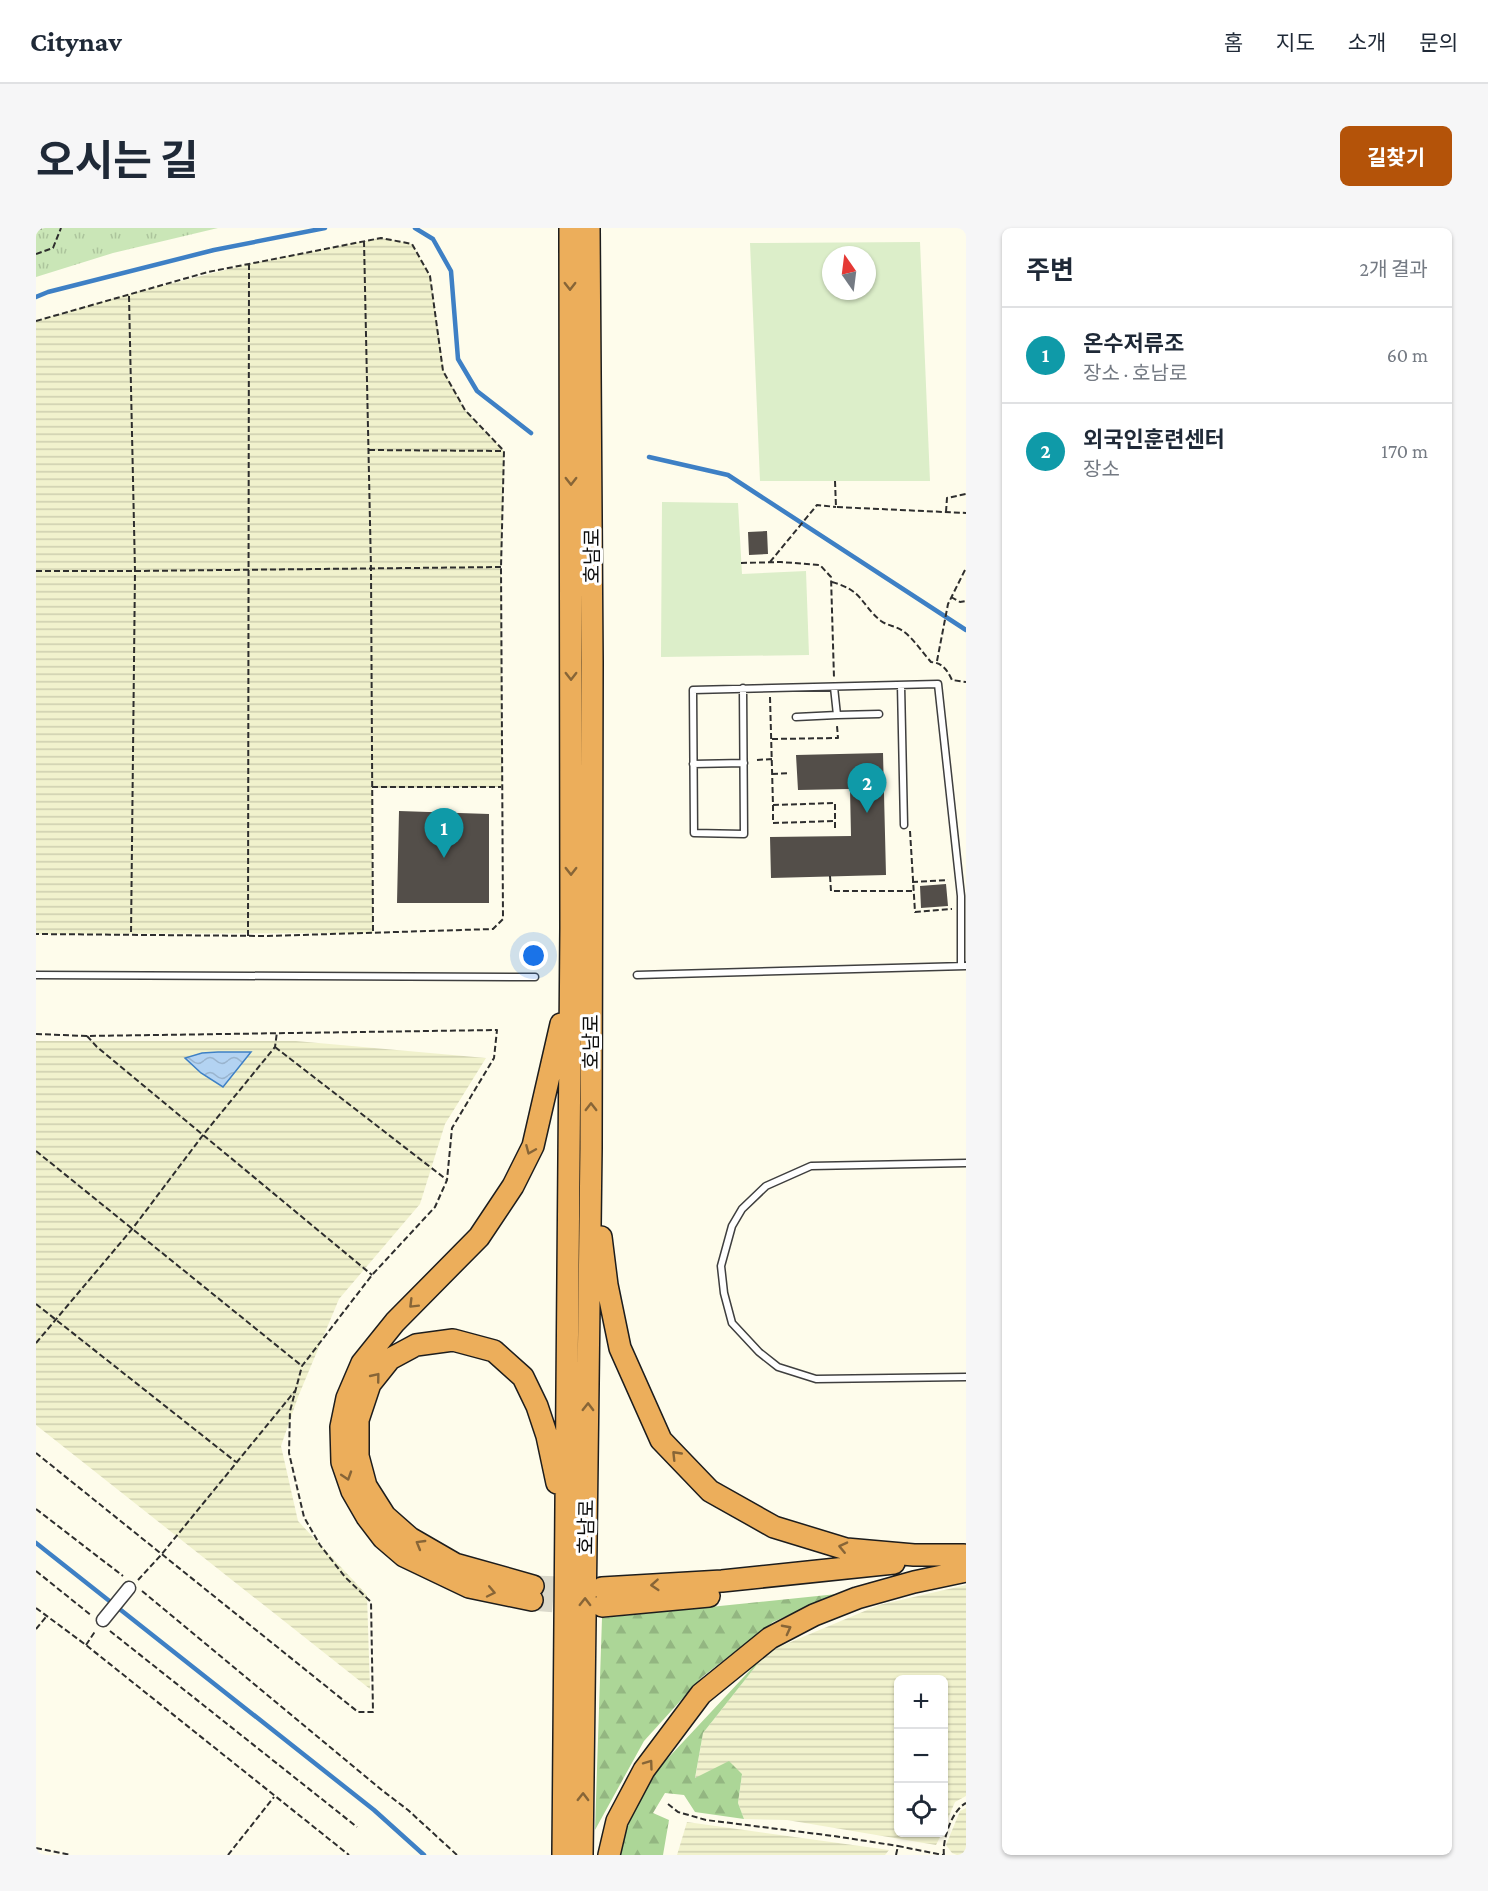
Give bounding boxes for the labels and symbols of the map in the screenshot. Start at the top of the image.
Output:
north arrow [822,246,876,300]
one-way arrow [564,282,576,291]
one-way arrow [565,477,577,486]
street label: 호남로 [581,528,603,584]
one-way arrow [565,672,577,681]
pin: 2 [848,764,886,813]
pin: 1 [424,808,464,858]
one-way arrow [565,867,577,876]
your location [519,941,548,970]
street label: 호남로 [580,1014,602,1070]
one-way arrow [585,1102,597,1111]
one-way arrow [525,1144,537,1155]
one-way arrow [410,1297,421,1308]
one-way arrow [368,1373,379,1384]
one-way arrow [581,1402,594,1411]
one-way arrow [672,1451,683,1462]
one-way arrow [340,1470,352,1481]
street label: 호남로 [575,1499,597,1555]
one-way arrow [416,1540,426,1551]
one-way arrow [838,1541,848,1554]
one-way arrow [650,1579,659,1592]
one-way arrow [486,1585,496,1598]
one-way arrow [579,1597,591,1606]
one-way arrow [781,1625,791,1636]
one-way arrow [642,1759,653,1770]
one-way arrow [577,1792,589,1801]

